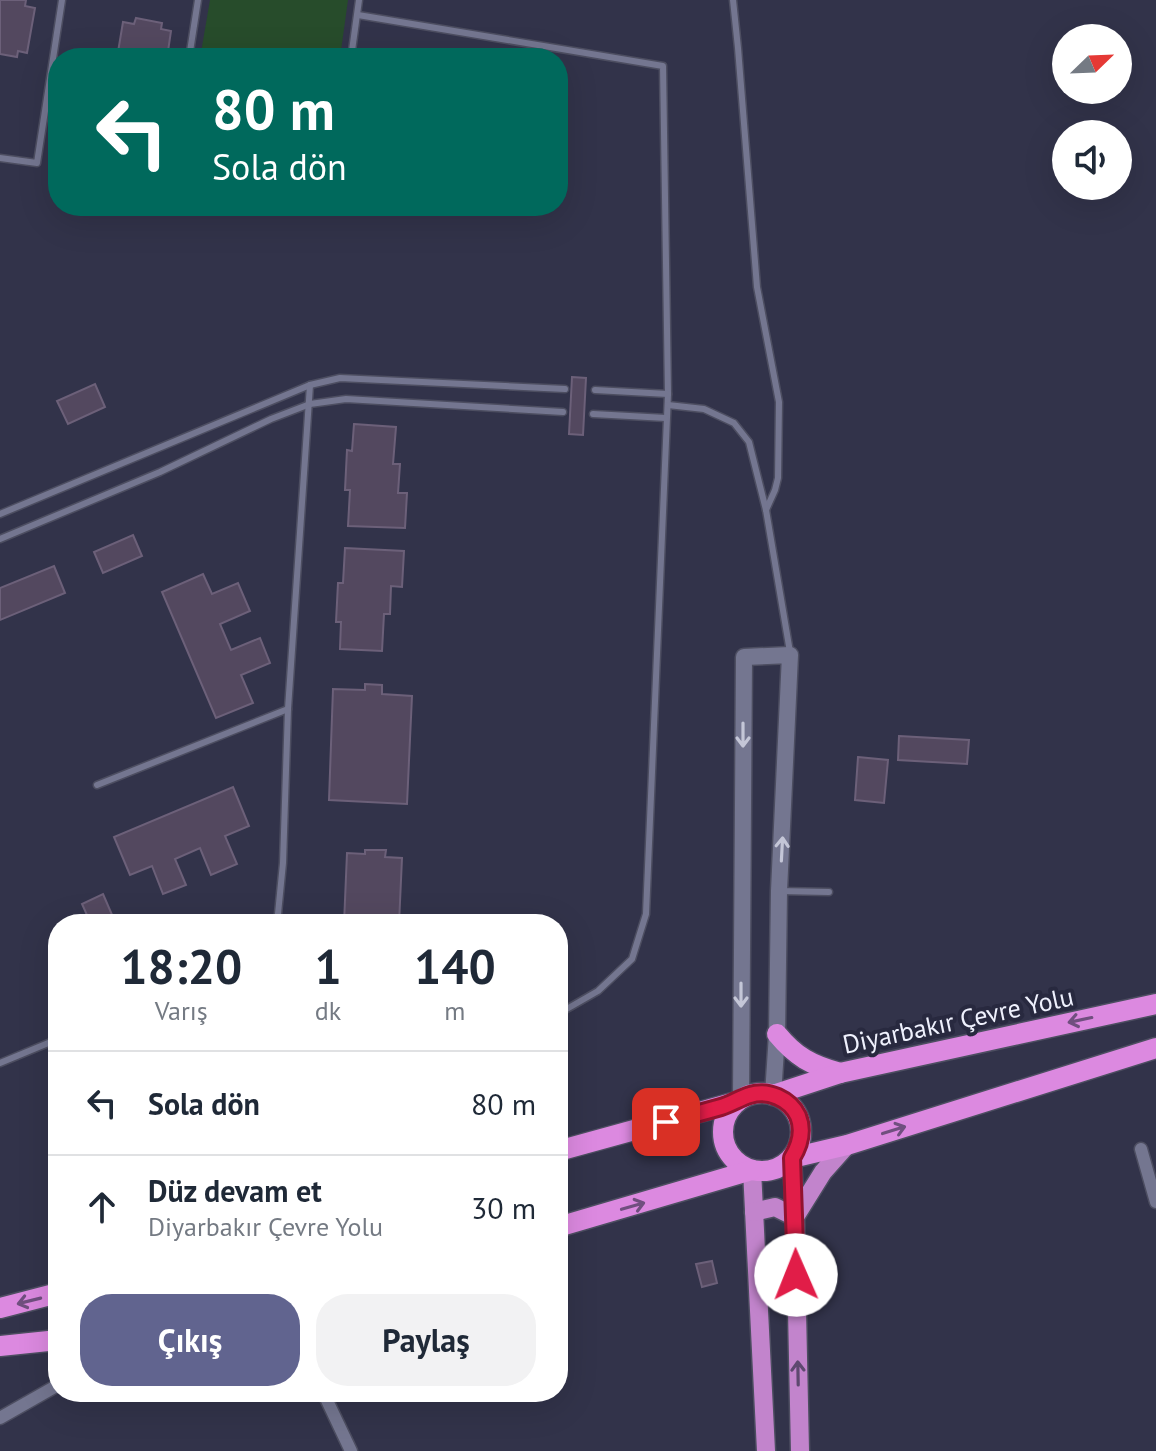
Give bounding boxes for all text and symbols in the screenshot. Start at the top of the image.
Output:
north arrow [1052,24,1132,104]
map controls [1052,24,1132,200]
text: 80 m [212,73,335,145]
icon: left [80,80,184,184]
button: sound [1052,120,1132,200]
text: Sola dön [212,143,347,190]
one-way arrow [735,721,751,748]
one-way arrow [774,836,789,863]
text: 18:20 [120,935,242,997]
text: 1 [314,935,342,997]
text: 140 [414,935,496,997]
street label: Diyarbakır Çevre Yolu [840,979,1076,1061]
one-way arrow [734,981,749,1008]
text: Varış [155,994,208,1027]
text: dk [315,994,341,1027]
text: m [444,994,465,1027]
one-way arrow [1067,1013,1093,1028]
icon: left [80,1081,124,1125]
text: Sola dön [148,1084,260,1123]
text: 80 m [471,1084,536,1123]
pin [632,1088,700,1156]
icon: arrive [644,1100,688,1144]
one-way arrow [880,1122,906,1137]
text: Düz devam et [148,1171,322,1210]
icon: ahead [80,1185,124,1229]
text: 30 m [471,1188,536,1227]
one-way arrow [619,1198,645,1213]
text: Diyarbakır Çevre Yolu [148,1210,383,1243]
position arrow [754,1233,838,1317]
one-way arrow [17,1294,42,1309]
button: Çıkış [80,1294,300,1386]
button: Paylaş [316,1294,536,1386]
one-way arrow [790,1360,806,1387]

